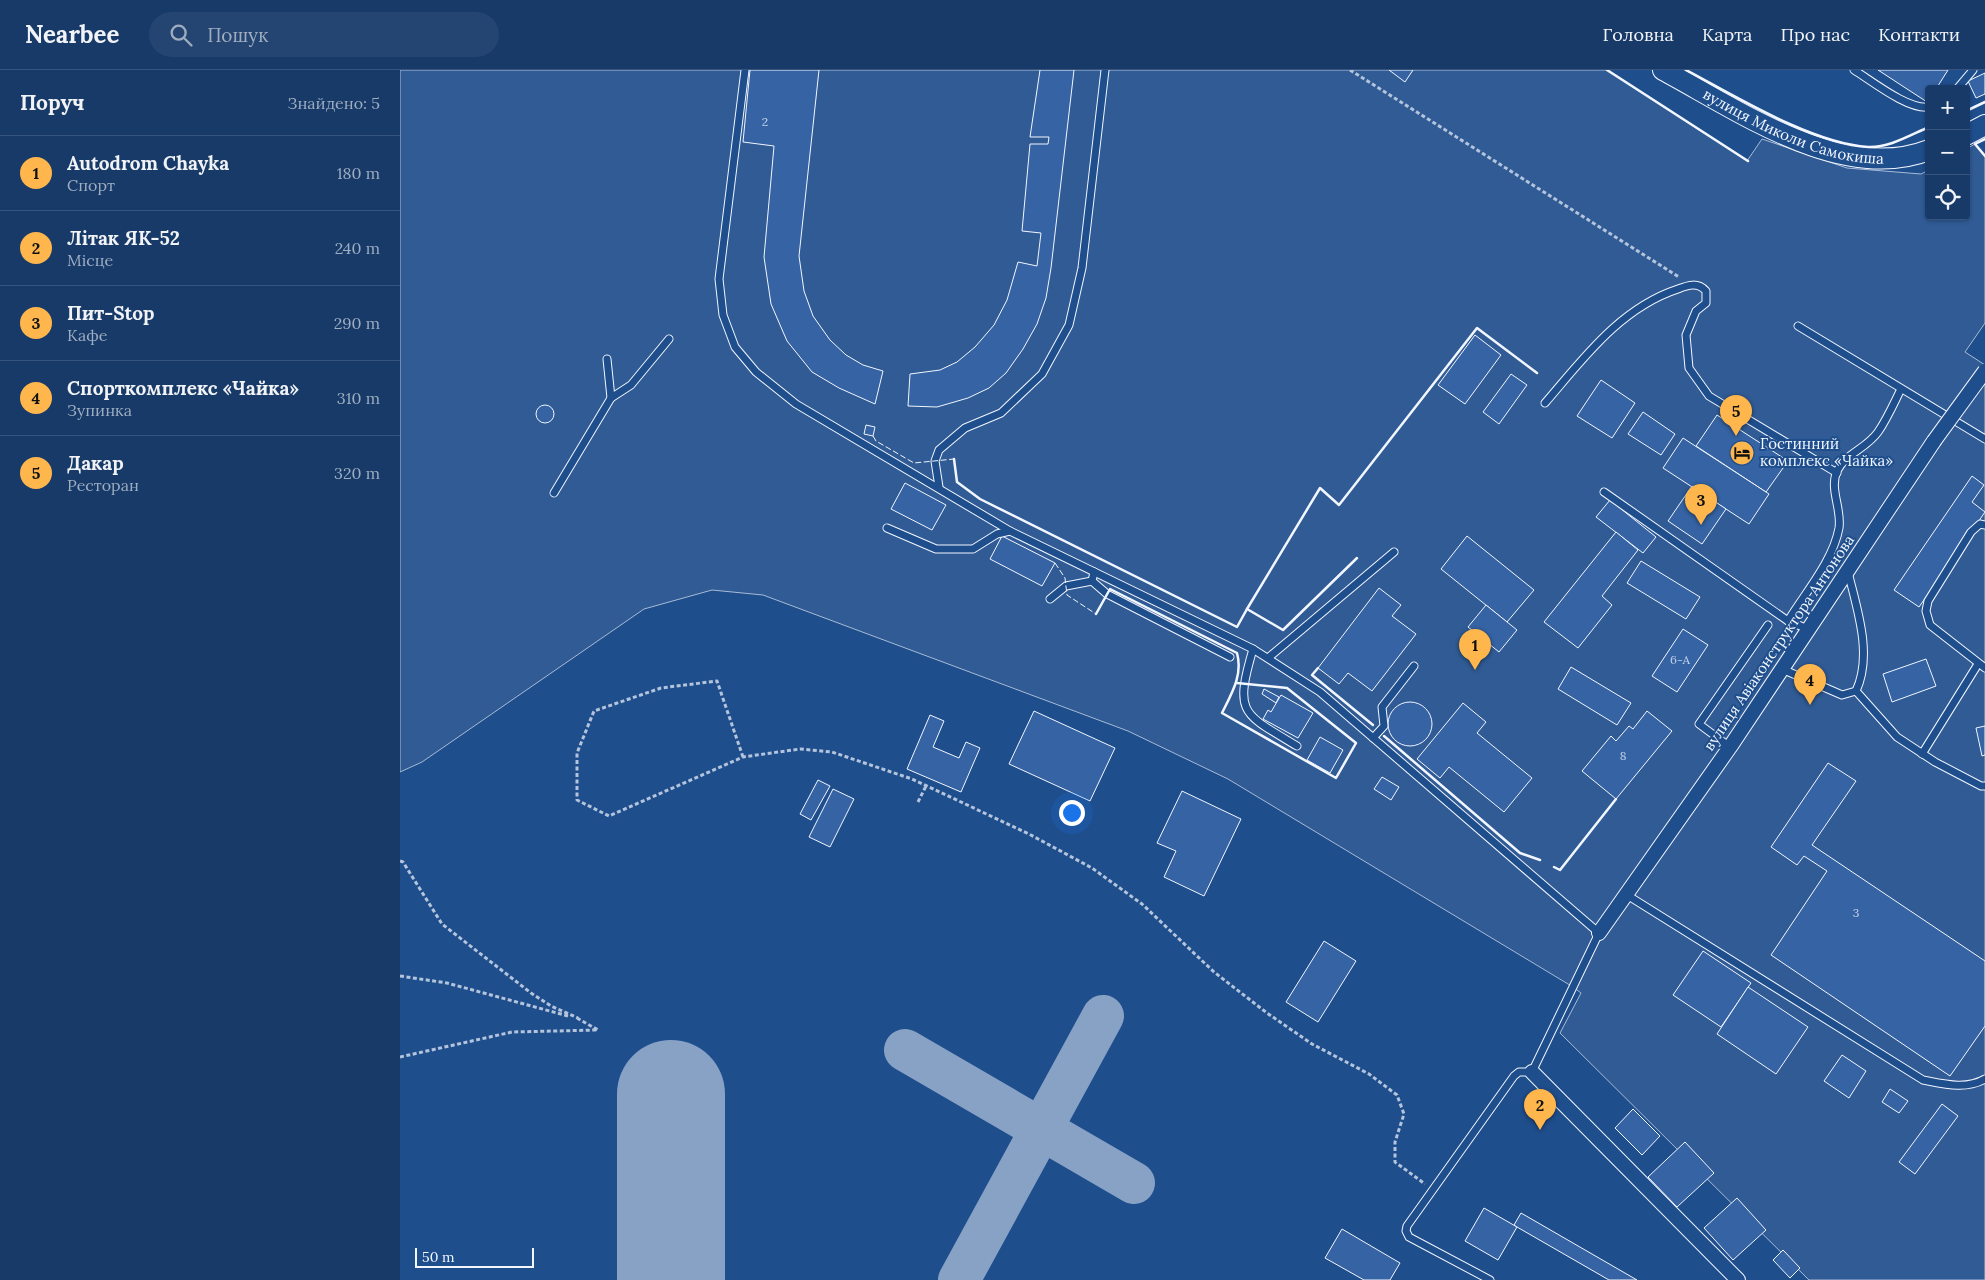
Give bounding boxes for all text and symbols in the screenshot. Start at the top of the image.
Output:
search box [149,12,499,57]
text: Nearbee [25,19,119,50]
icon: search [167,21,195,49]
text: Пошук [207,23,268,47]
text: Головна [1602,23,1674,46]
text: Карта [1702,23,1752,46]
text: Про нас [1780,23,1850,46]
text: Контакти [1878,23,1960,46]
street label: вулиця Миколи Самокиша [1700,84,1884,168]
map controls [1925,85,1970,220]
button: + [1925,85,1970,130]
text: Поруч [20,89,85,116]
text: Знайдено: 5 [288,93,380,113]
house number: 2 [762,114,768,129]
button: − [1925,130,1970,175]
text: Autodrom Chayka [67,151,229,175]
text: 1 [33,163,39,183]
text: 180 m [337,163,380,183]
text: Спорт [67,175,115,195]
button: locate [1925,175,1970,220]
text: Літак ЯК-52 [67,226,180,250]
text: 2 [32,238,40,258]
text: 240 m [335,238,380,258]
text: Місце [67,250,113,270]
text: Пит-Stop [67,301,154,325]
text: 3 [32,313,40,333]
text: 290 m [334,313,380,333]
text: Кафе [67,325,107,345]
text: Спорткомплекс «Чайка» [67,376,299,400]
text: 4 [32,388,40,408]
text: 310 m [337,388,380,408]
pin: 5 [1720,395,1752,436]
text: Зупинка [67,400,132,420]
place label: Гостинний комплекс «Чайка» [1760,434,1893,470]
hotel icon: Гостинний комплекс «Чайка» [1729,440,1755,466]
text: Дакар [67,451,124,475]
text: 5 [32,463,40,483]
text: 320 m [334,463,380,483]
text: Ресторан [67,475,139,495]
pin: 3 [1685,484,1717,525]
street label: вулиця Авіаконструктора Антонова [1699,531,1858,754]
pin: 1 [1459,629,1491,670]
house number: 6-А [1670,652,1691,667]
pin: 4 [1794,664,1826,705]
house number: 8 [1620,748,1627,763]
your location [1059,800,1085,826]
house number: 3 [1853,905,1860,920]
pin: 2 [1524,1089,1556,1130]
scale bar [415,1245,534,1268]
text: 50 m [422,1248,455,1266]

